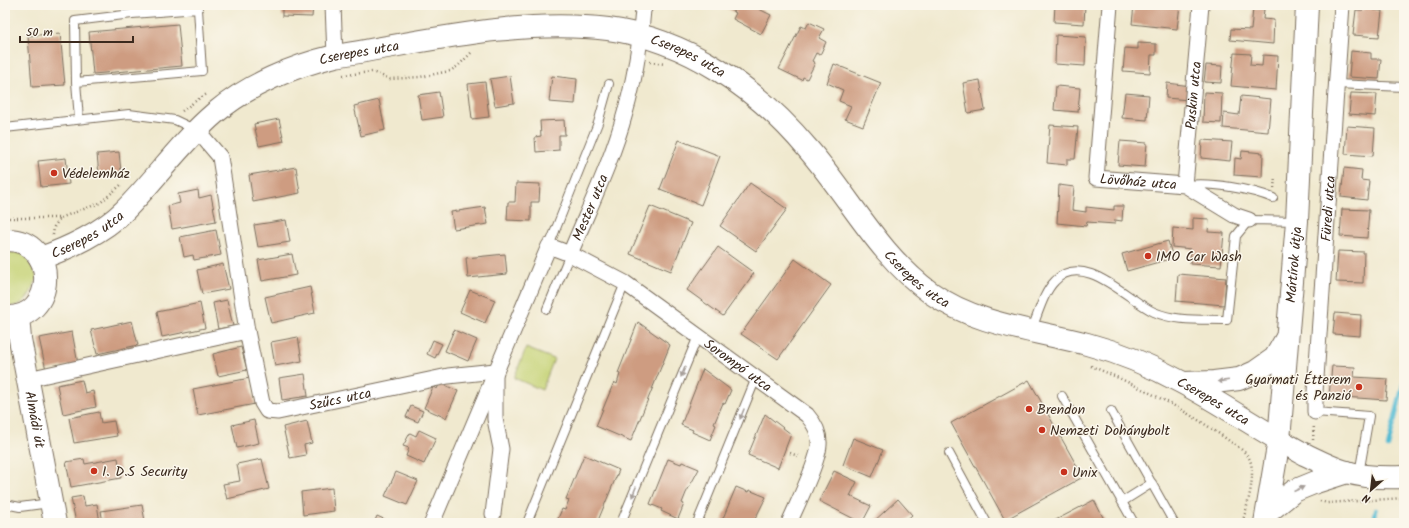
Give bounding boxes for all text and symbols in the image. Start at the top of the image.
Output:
scale bar [20,18,133,44]
text: 50 m [26,23,53,42]
street label: Cserepes utca [647,29,730,84]
street label: Cserepes utca [317,35,401,72]
street label: Puskin utca [1180,60,1208,130]
place label: Védelemház [62,163,130,185]
marker: Védelemház [49,168,59,178]
street label: Lövőház utca [1099,168,1178,196]
street label: Mester utca [567,171,615,244]
street label: Füredi utca [1316,175,1342,242]
street label: Cserepes utca [48,206,130,265]
street label: Mártírok útja [1280,226,1308,304]
street label: Cserepes utca [878,245,954,314]
place label: IMO Car Wash [1156,246,1242,268]
marker: IMO Car Wash [1143,251,1153,261]
street label: Sorompó utca [699,334,776,398]
one-way arrow [680,366,686,377]
place label: Gyarmati Étterem és Panzió [1245,369,1352,407]
street label: Cserepes utca [1172,372,1253,432]
one-way arrow [1217,378,1229,385]
marker: Gyarmati Étterem és Panzió [1354,382,1364,392]
street label: Szűcs utca [307,383,373,417]
street label: Almádi út [18,389,51,451]
place label: Brendon [1037,399,1085,421]
marker: Brendon [1024,404,1034,414]
one-way arrow [738,409,744,421]
place label: Nemzeti Dohánybolt [1050,420,1170,442]
marker: Nemzeti Dohánybolt [1037,425,1047,435]
place label: I. D.S Security [102,461,188,483]
place label: Unix [1072,462,1098,484]
marker: I. D.S Security [89,466,99,476]
marker: Unix [1059,467,1069,477]
north arrow [1351,470,1391,510]
one-way arrow [1294,486,1305,492]
one-way arrow [630,487,636,499]
text: N [1359,488,1374,508]

